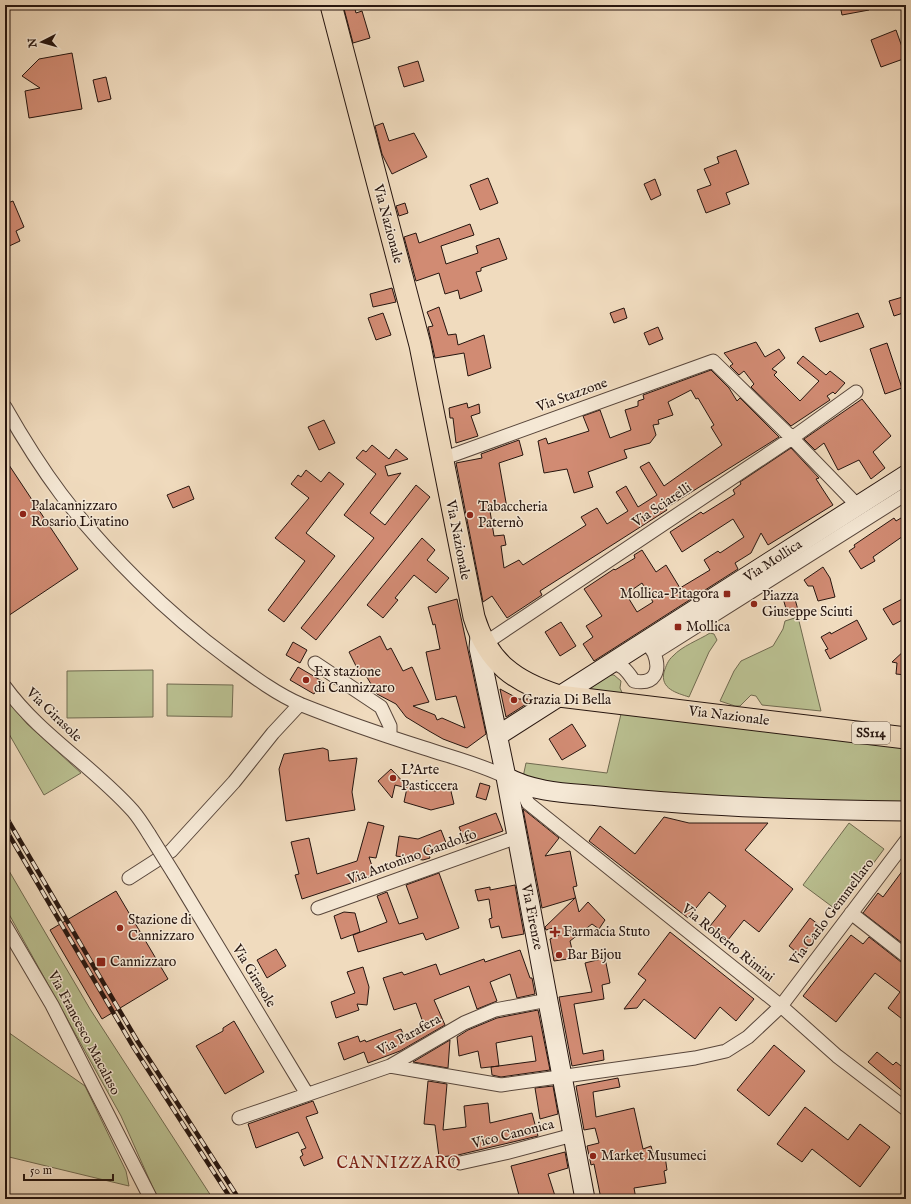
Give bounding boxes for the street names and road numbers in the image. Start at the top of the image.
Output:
street label: Via Nazionale [369,182,407,266]
street label: Via Stazzone [533,374,611,417]
street label: Via Sciarelli [628,478,695,532]
street label: Via Nazionale [441,497,475,582]
street label: Via Mollica [740,535,806,587]
street label: Via Girasole [22,683,86,746]
street label: Via Nazionale [687,702,771,730]
road number: SS114 [852,722,890,744]
street label: Via Antonino Gandolfo [344,825,480,889]
street label: Via Carlo Gemmellaro [785,855,878,970]
street label: Via Firenze [517,882,547,952]
street label: Via Roberto Rimini [677,899,778,986]
street label: Via Girasole [228,940,280,1011]
street label: Via Francesco Macaluso [43,967,125,1099]
street label: Via Parafera [373,1010,445,1060]
street label: Vico Canonica [469,1115,557,1153]

